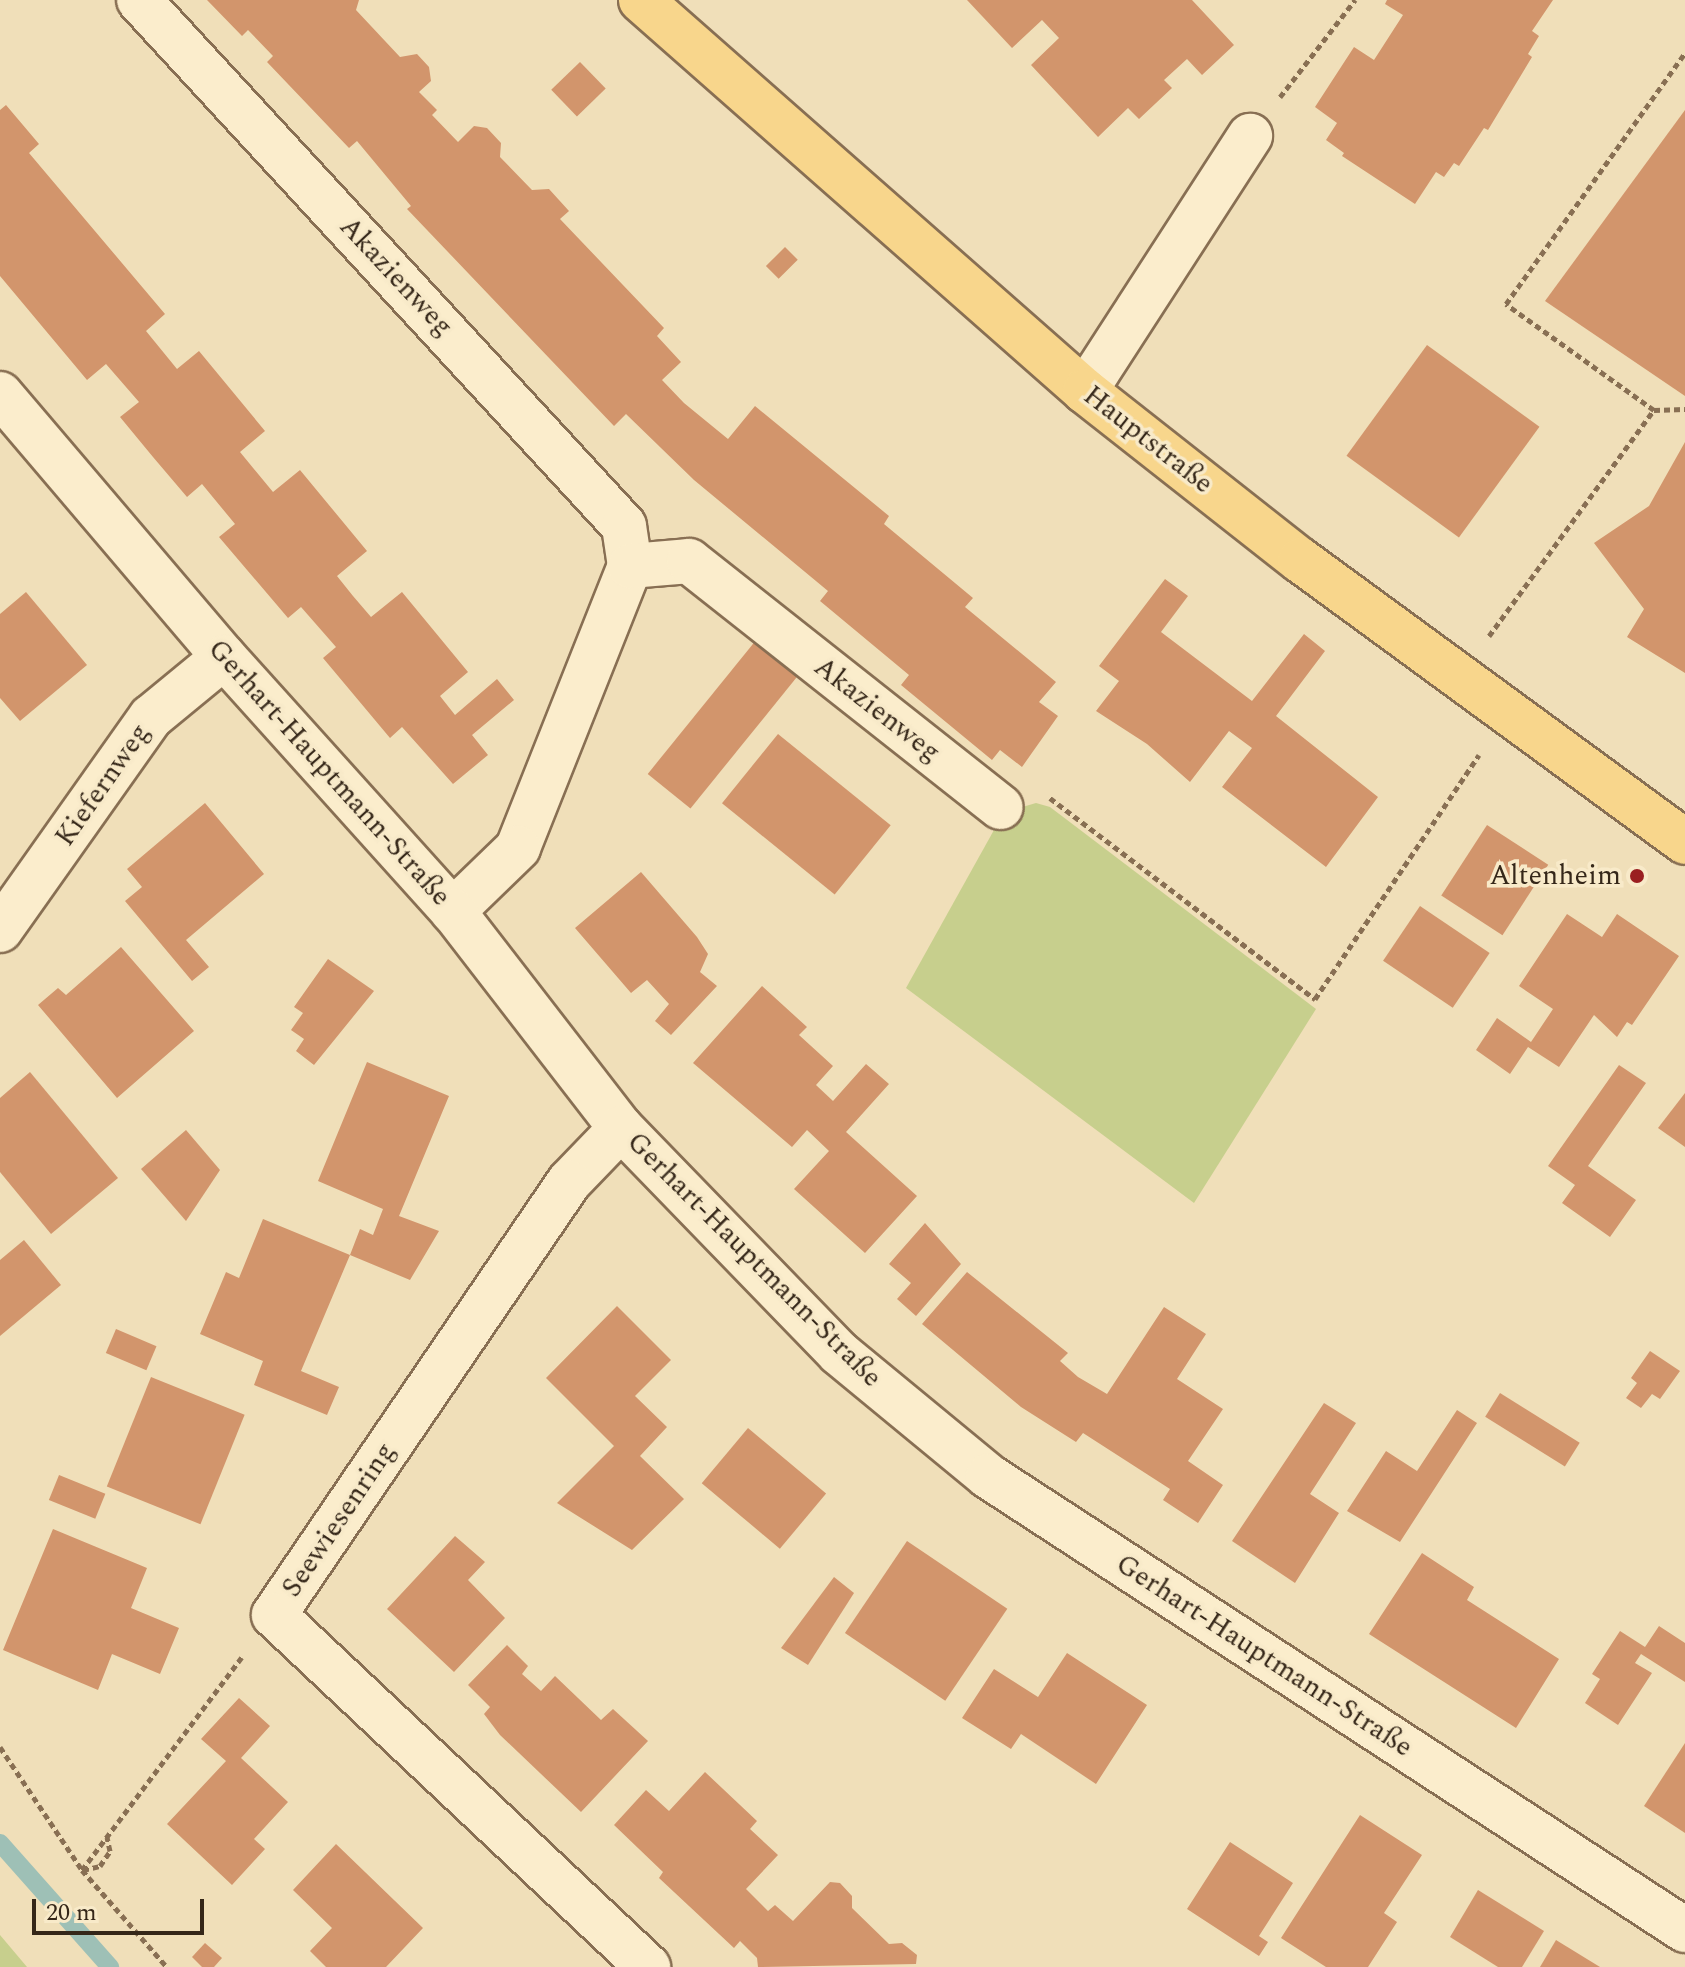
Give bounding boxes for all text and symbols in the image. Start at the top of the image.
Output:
street label: Akazienweg [332,210,460,344]
street label: Hauptstraße [1076,379,1220,501]
street label: Gerhart-Hauptmann-Straße [201,633,457,913]
street label: Akazienweg [807,650,947,770]
street label: Kiefernweg [48,717,158,853]
place label: Altenheim [1490,859,1621,893]
marker: Altenheim [1628,867,1646,885]
street label: Gerhart-Hauptmann-Straße [620,1126,888,1394]
street label: Seewiesenring [275,1436,403,1604]
street label: Gerhart-Hauptmann-Straße [1109,1547,1419,1765]
scale bar [36,1883,208,1933]
text: 20 m [46,1895,97,1931]

